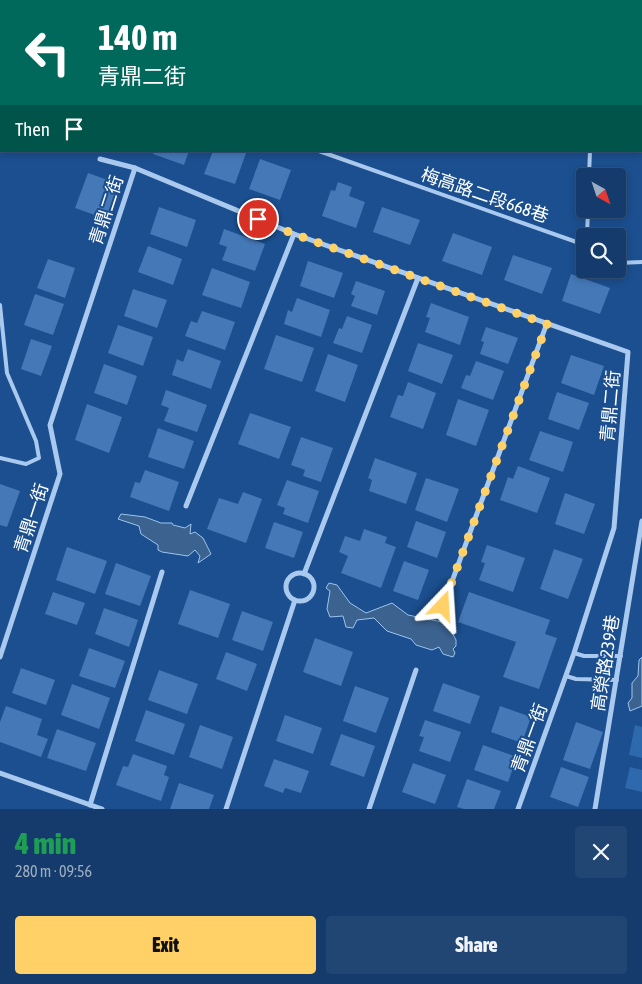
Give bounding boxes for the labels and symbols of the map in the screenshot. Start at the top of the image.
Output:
street label: 梅高路二段668巷 [419,163,551,227]
north arrow [576,168,626,218]
street label: 青鼎二街 [85,173,127,247]
pin [237,198,279,240]
street label: 青鼎二街 [596,369,624,443]
street label: 青鼎一街 [10,481,52,555]
position arrow [416,579,468,631]
street label: 高榮路239巷 [587,613,623,713]
street label: 青鼎一街 [507,701,551,775]

